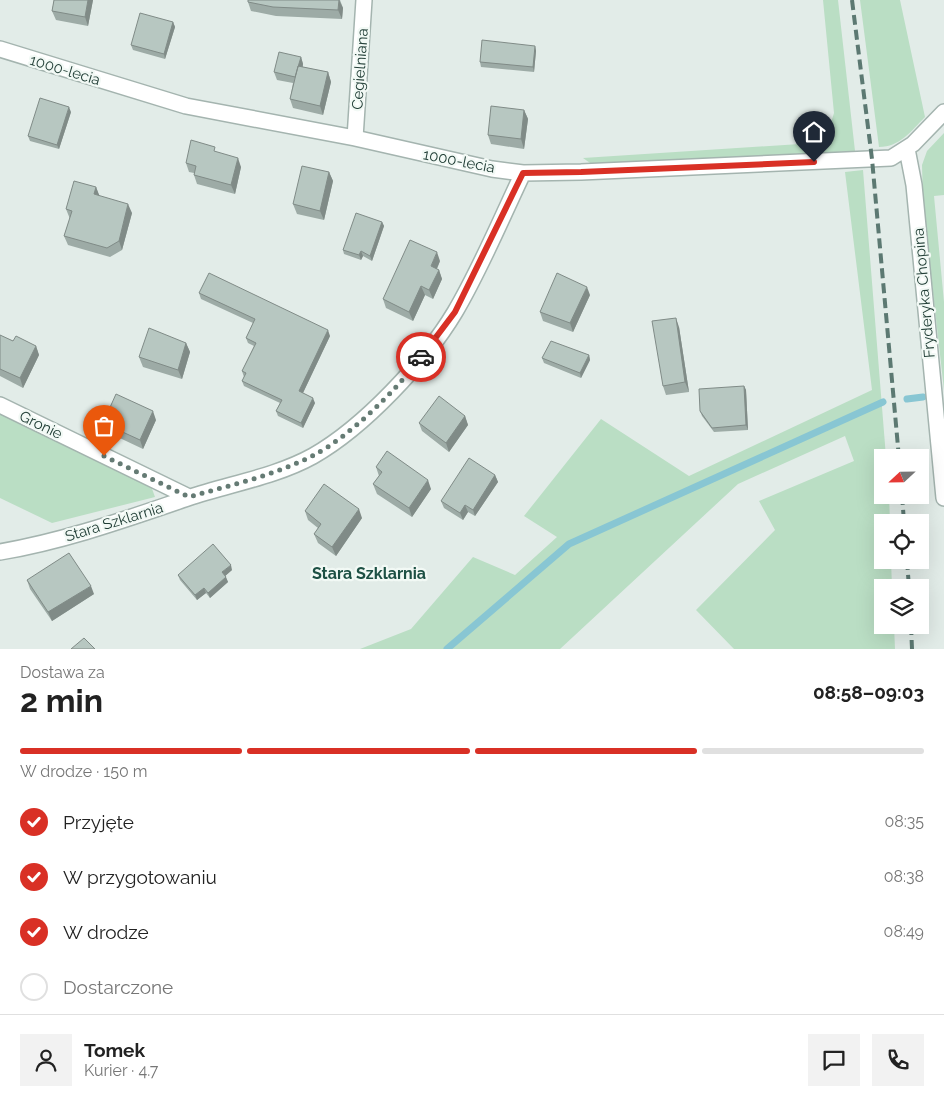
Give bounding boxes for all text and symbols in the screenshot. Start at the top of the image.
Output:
street label: Cegielniana [348,28,372,110]
street label: 1000-lecia [28,51,102,89]
pin [793,111,835,162]
icon: home [800,118,828,146]
street label: 1000-lecia [422,145,496,177]
street label: Fryderyka Chopina [909,227,939,359]
courier [396,332,446,382]
icon: car [407,343,435,371]
pin [83,405,125,456]
street label: Gronie [17,407,66,443]
icon: bag [90,412,118,440]
north arrow [874,449,929,504]
map controls [874,449,929,634]
street label: Stara Szklarnia [63,499,165,545]
button: locate [874,514,929,569]
district label: Stara Szklarnia [312,564,426,583]
button: layers [874,579,929,634]
text: Dostawa za [20,663,105,682]
text: 08:58–09:03 [813,681,924,703]
text: 2 min [20,682,103,719]
text: W drodze · 150 m [20,762,147,781]
icon: check [20,808,48,836]
text: Przyjęte [63,811,134,833]
text: 08:35 [884,812,924,831]
icon: check [20,863,48,891]
text: W przygotowaniu [63,866,217,888]
text: 08:38 [884,867,924,886]
icon: check [20,918,48,946]
text: W drodze [63,921,149,943]
text: 08:49 [884,922,924,941]
text: Dostarczone [63,976,173,998]
button: person [20,1034,72,1086]
button: chat [808,1034,860,1086]
button: phone [872,1034,924,1086]
text: Tomek [84,1039,145,1061]
text: Kurier · 4.7 [84,1061,158,1080]

